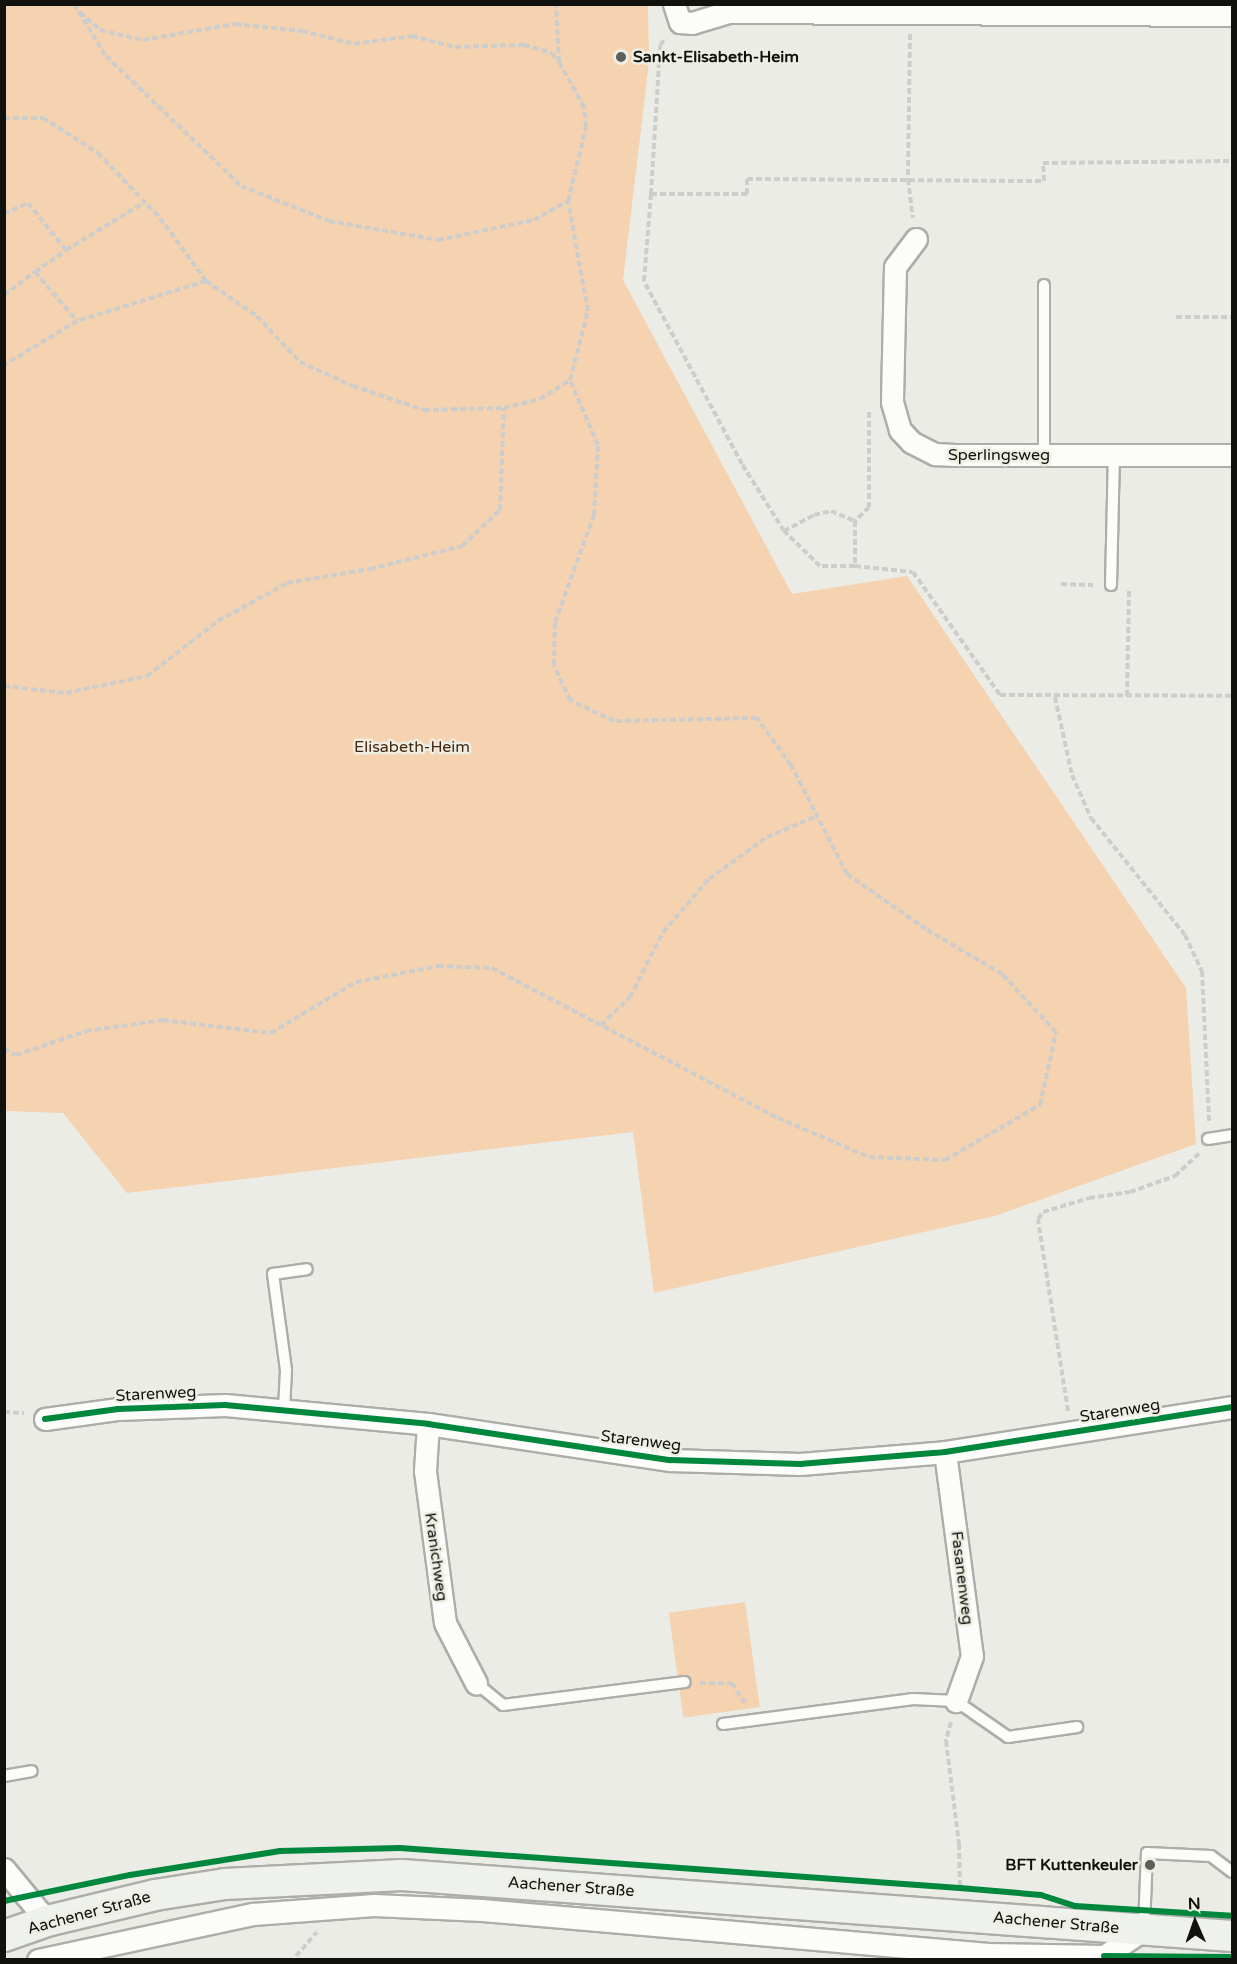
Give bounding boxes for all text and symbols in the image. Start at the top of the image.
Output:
place label: Sankt-Elisabeth-Heim [633,47,799,67]
marker: Sankt-Elisabeth-Heim [614,50,628,64]
street label: Sperlingsweg [948,445,1050,465]
park label: Elisabeth-Heim [354,737,470,757]
street label: Starenweg [115,1382,197,1406]
street label: Starenweg [1079,1395,1161,1427]
street label: Starenweg [600,1427,682,1455]
street label: Kranichweg [420,1511,452,1603]
street label: Fasanenweg [947,1530,977,1626]
place label: BFT Kuttenkeuler [1005,1855,1138,1875]
marker: BFT Kuttenkeuler [1143,1858,1157,1872]
street label: Aachener Straße [507,1873,635,1901]
street label: Aachener Straße [25,1887,153,1939]
north arrow [1165,1892,1225,1952]
text: N [1188,1894,1201,1914]
street label: Aachener Straße [992,1908,1120,1938]

